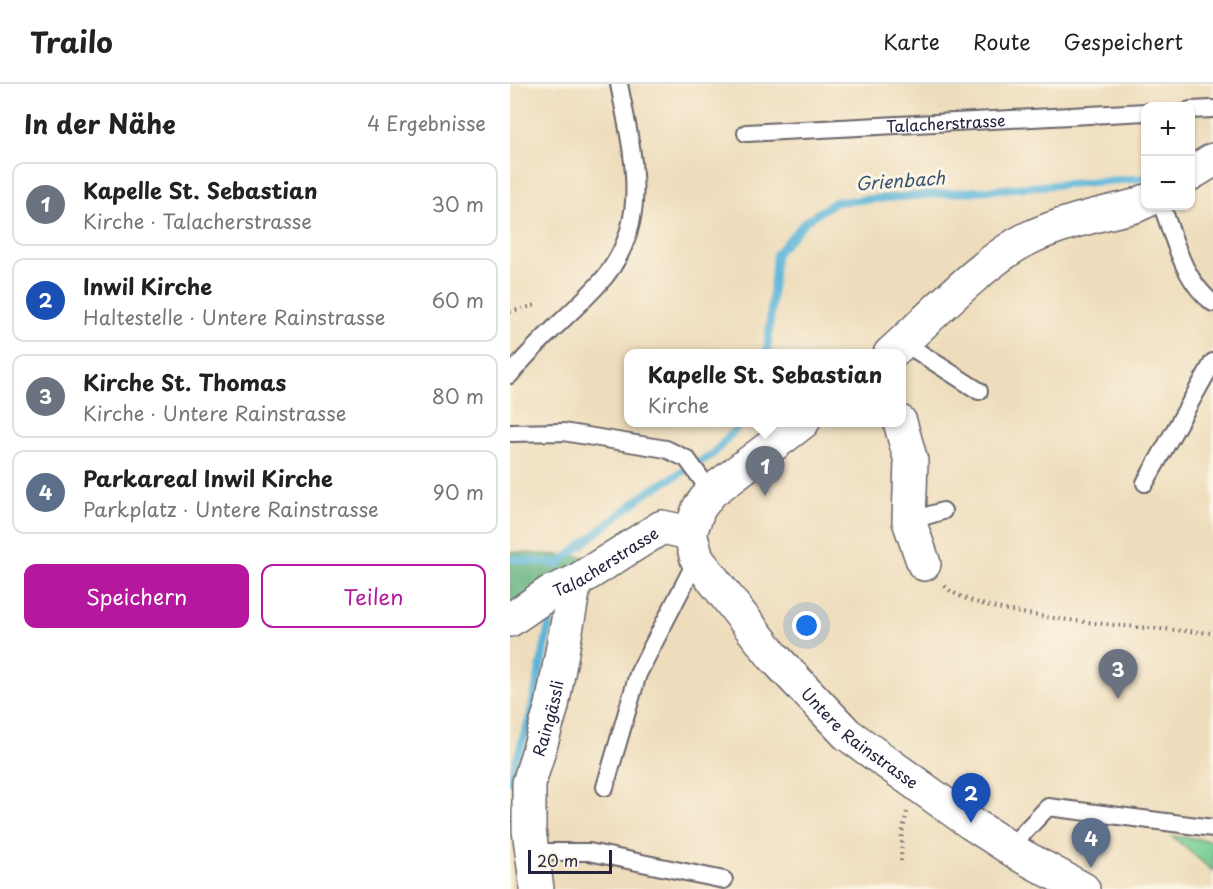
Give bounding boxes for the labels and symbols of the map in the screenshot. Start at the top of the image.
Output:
street label: Talacherstrasse [885,107,1006,138]
water label: Grienbach [854,163,946,197]
pin: 1 [746,446,784,496]
street label: Talacherstrasse [549,521,663,602]
your location [792,611,821,640]
pin: 3 [1098,650,1138,699]
street label: Raingässli [526,678,569,759]
street label: Untere Rainstrasse [796,681,924,794]
pin: 2 [952,774,990,823]
pin: 4 [1072,818,1110,868]
scale bar [528,847,612,874]

